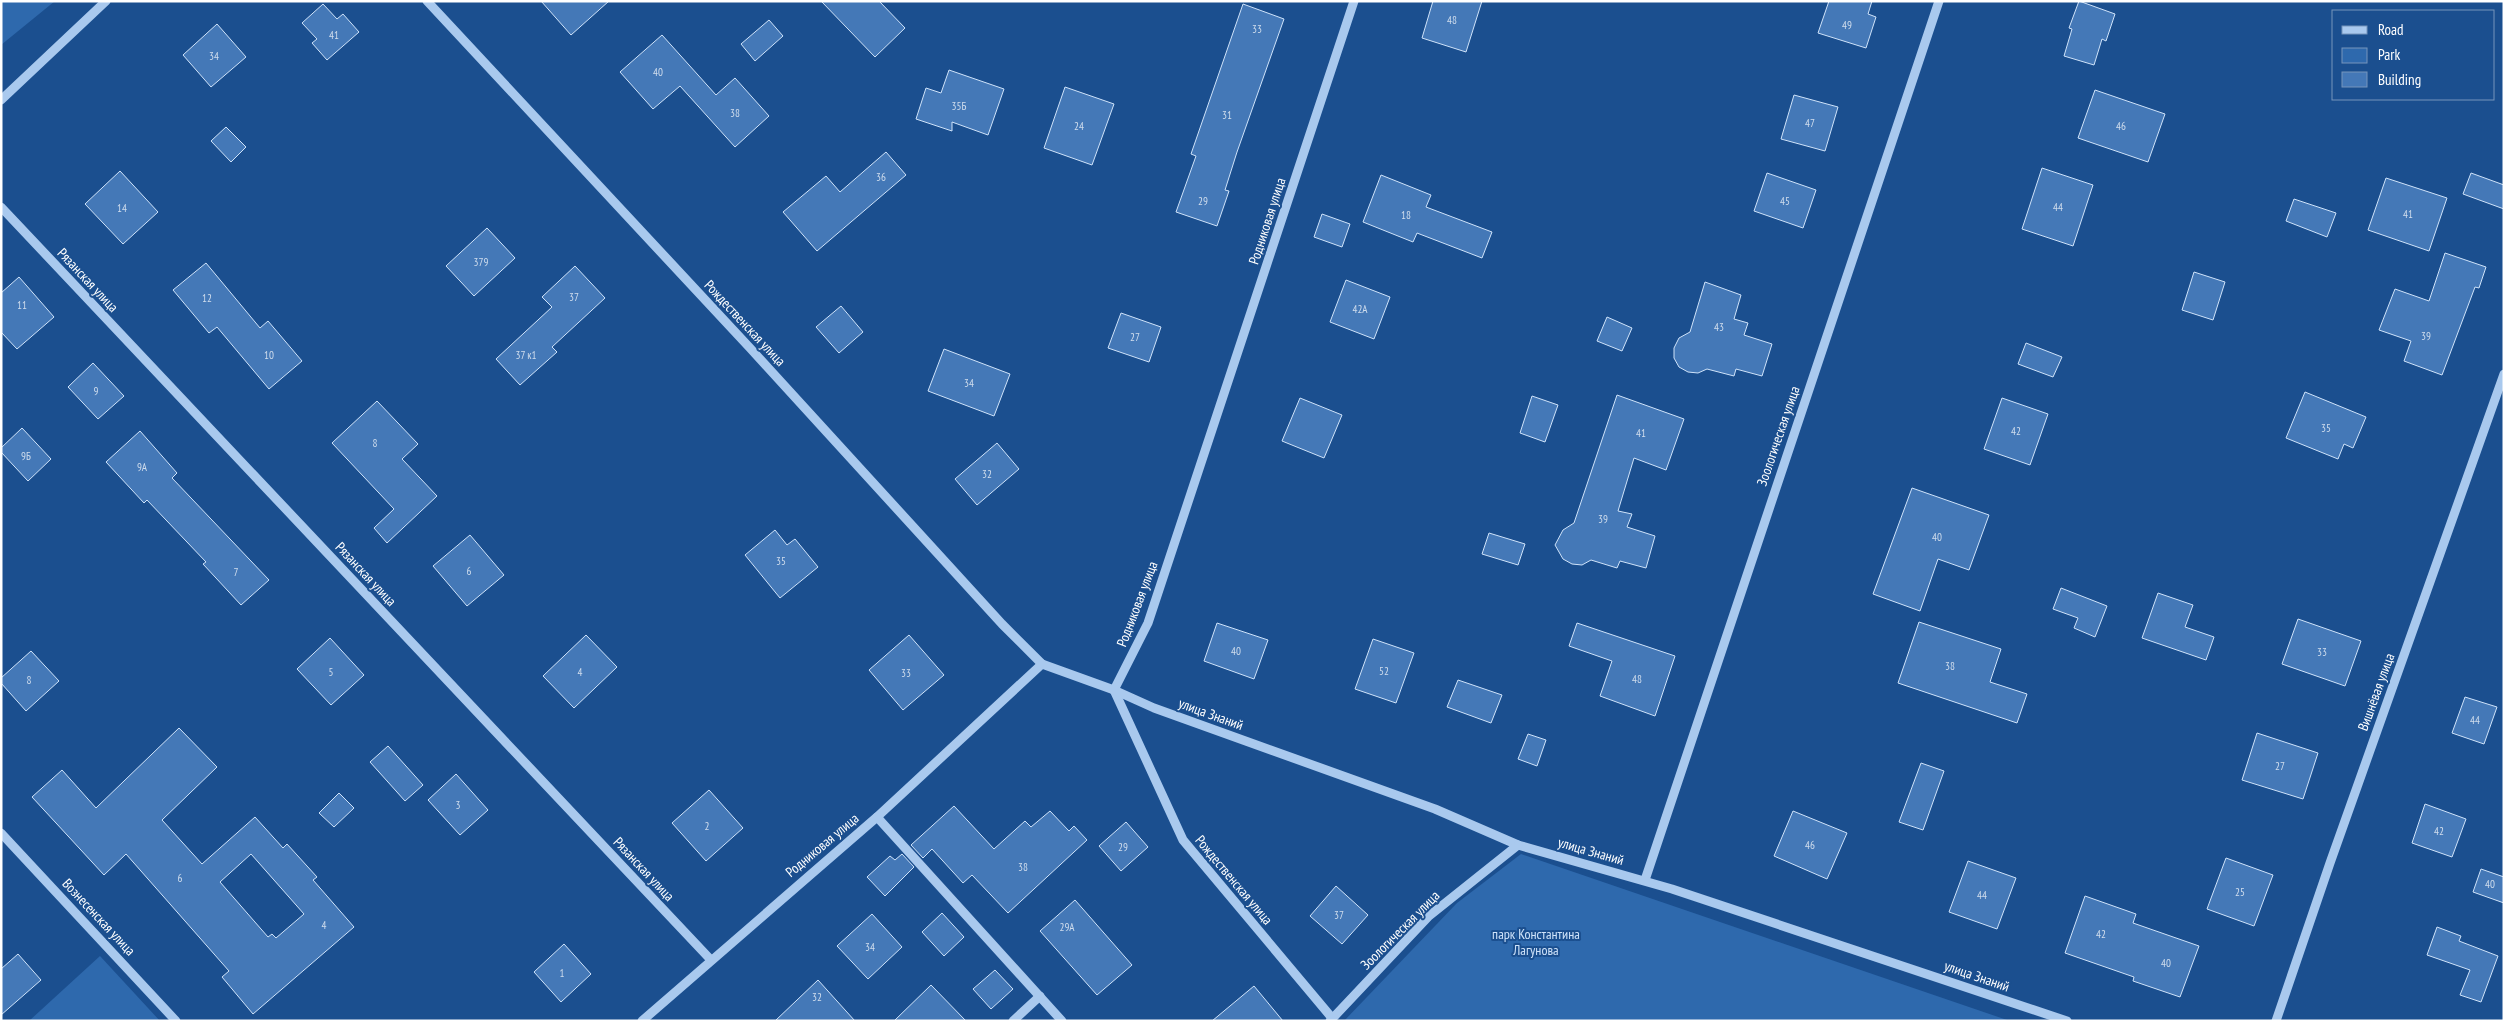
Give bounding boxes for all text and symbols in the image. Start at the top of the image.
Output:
legend [2332,10,2495,100]
house number: 48 [1447,13,1457,27]
house number: 49 [1842,18,1852,32]
text: Road [2378,20,2404,39]
house number: 33 [1252,22,1262,36]
house number: 41 [329,28,339,42]
text: Park [2378,45,2400,64]
house number: 34 [209,49,219,63]
house number: 40 [653,65,663,79]
text: Building [2378,70,2421,89]
house number: 35Б [952,99,967,113]
house number: 38 [730,106,740,120]
house number: 31 [1222,108,1232,122]
house number: 47 [1805,116,1815,130]
house number: 24 [1074,119,1084,133]
house number: 46 [2116,119,2126,133]
house number: 36 [876,170,886,184]
street label: Родниковая улица [1245,175,1289,267]
house number: 29 [1198,194,1208,208]
house number: 45 [1780,194,1790,208]
house number: 44 [2053,200,2063,214]
house number: 14 [117,201,127,215]
house number: 41 [2403,207,2413,221]
house number: 18 [1401,208,1411,222]
street label: Рязанская улица [54,244,122,316]
house number: 379 [474,255,488,269]
street label: Рождественская улица [700,276,790,370]
house number: 37 [569,290,579,304]
house number: 12 [202,291,212,305]
house number: 11 [17,298,27,312]
house number: 42А [1352,302,1368,316]
house number: 43 [1714,320,1724,334]
house number: 39 [2421,329,2431,343]
house number: 27 [1130,330,1140,344]
house number: 10 [264,348,274,362]
house number: 37 к1 [516,348,537,362]
house number: 34 [964,376,974,390]
house number: 9 [94,384,99,398]
street label: Зоологическая улица [1752,384,1804,488]
house number: 35 [2321,421,2331,435]
house number: 42 [2011,424,2021,438]
house number: 41 [1636,426,1646,440]
house number: 8 [373,436,378,450]
house number: 9Б [21,449,31,463]
house number: 9А [137,460,148,474]
house number: 32 [982,467,992,481]
house number: 39 [1598,512,1608,526]
house number: 40 [1932,530,1942,544]
street label: Рязанская улица [332,538,400,610]
house number: 35 [776,554,786,568]
street label: Родниковая улица [1112,559,1162,649]
house number: 6 [467,564,472,578]
house number: 7 [234,565,239,579]
house number: 40 [1231,644,1241,658]
house number: 33 [2317,645,2327,659]
street label: Вишнёвая улица [2354,651,2398,733]
house number: 38 [1945,659,1955,673]
house number: 52 [1379,664,1389,678]
house number: 5 [329,665,334,679]
house number: 4 [578,665,583,679]
house number: 33 [901,666,911,680]
house number: 48 [1632,672,1642,686]
house number: 8 [27,673,32,687]
street label: улица Знаний [1176,694,1246,734]
house number: 44 [2470,713,2480,727]
house number: 27 [2275,759,2285,773]
house number: 3 [456,798,461,812]
street label: Родниковая улица [782,809,862,881]
house number: 2 [705,819,710,833]
house number: 42 [2434,824,2444,838]
street label: Рождественская улица [1191,832,1277,928]
street label: Рязанская улица [610,833,678,905]
street label: улица Знаний [1556,833,1626,869]
house number: 46 [1805,838,1815,852]
house number: 29 [1118,840,1128,854]
house number: 38 [1018,860,1028,874]
house number: 6 [178,871,183,885]
street label: Вознесенская улица [59,875,139,959]
house number: 40 [2485,877,2495,891]
house number: 25 [2235,885,2245,899]
street label: Зоологическая улица [1357,887,1443,973]
house number: 44 [1977,888,1987,902]
house number: 37 [1334,908,1344,922]
house number: 4 [322,918,327,932]
house number: 29А [1059,920,1075,934]
park label: парк Константина Лагунова [1492,925,1580,959]
house number: 42 [2096,927,2106,941]
house number: 34 [865,940,875,954]
street label: улица Знаний [1942,956,2012,996]
house number: 40 [2161,956,2171,970]
house number: 1 [560,966,565,980]
house number: 32 [812,990,822,1004]

